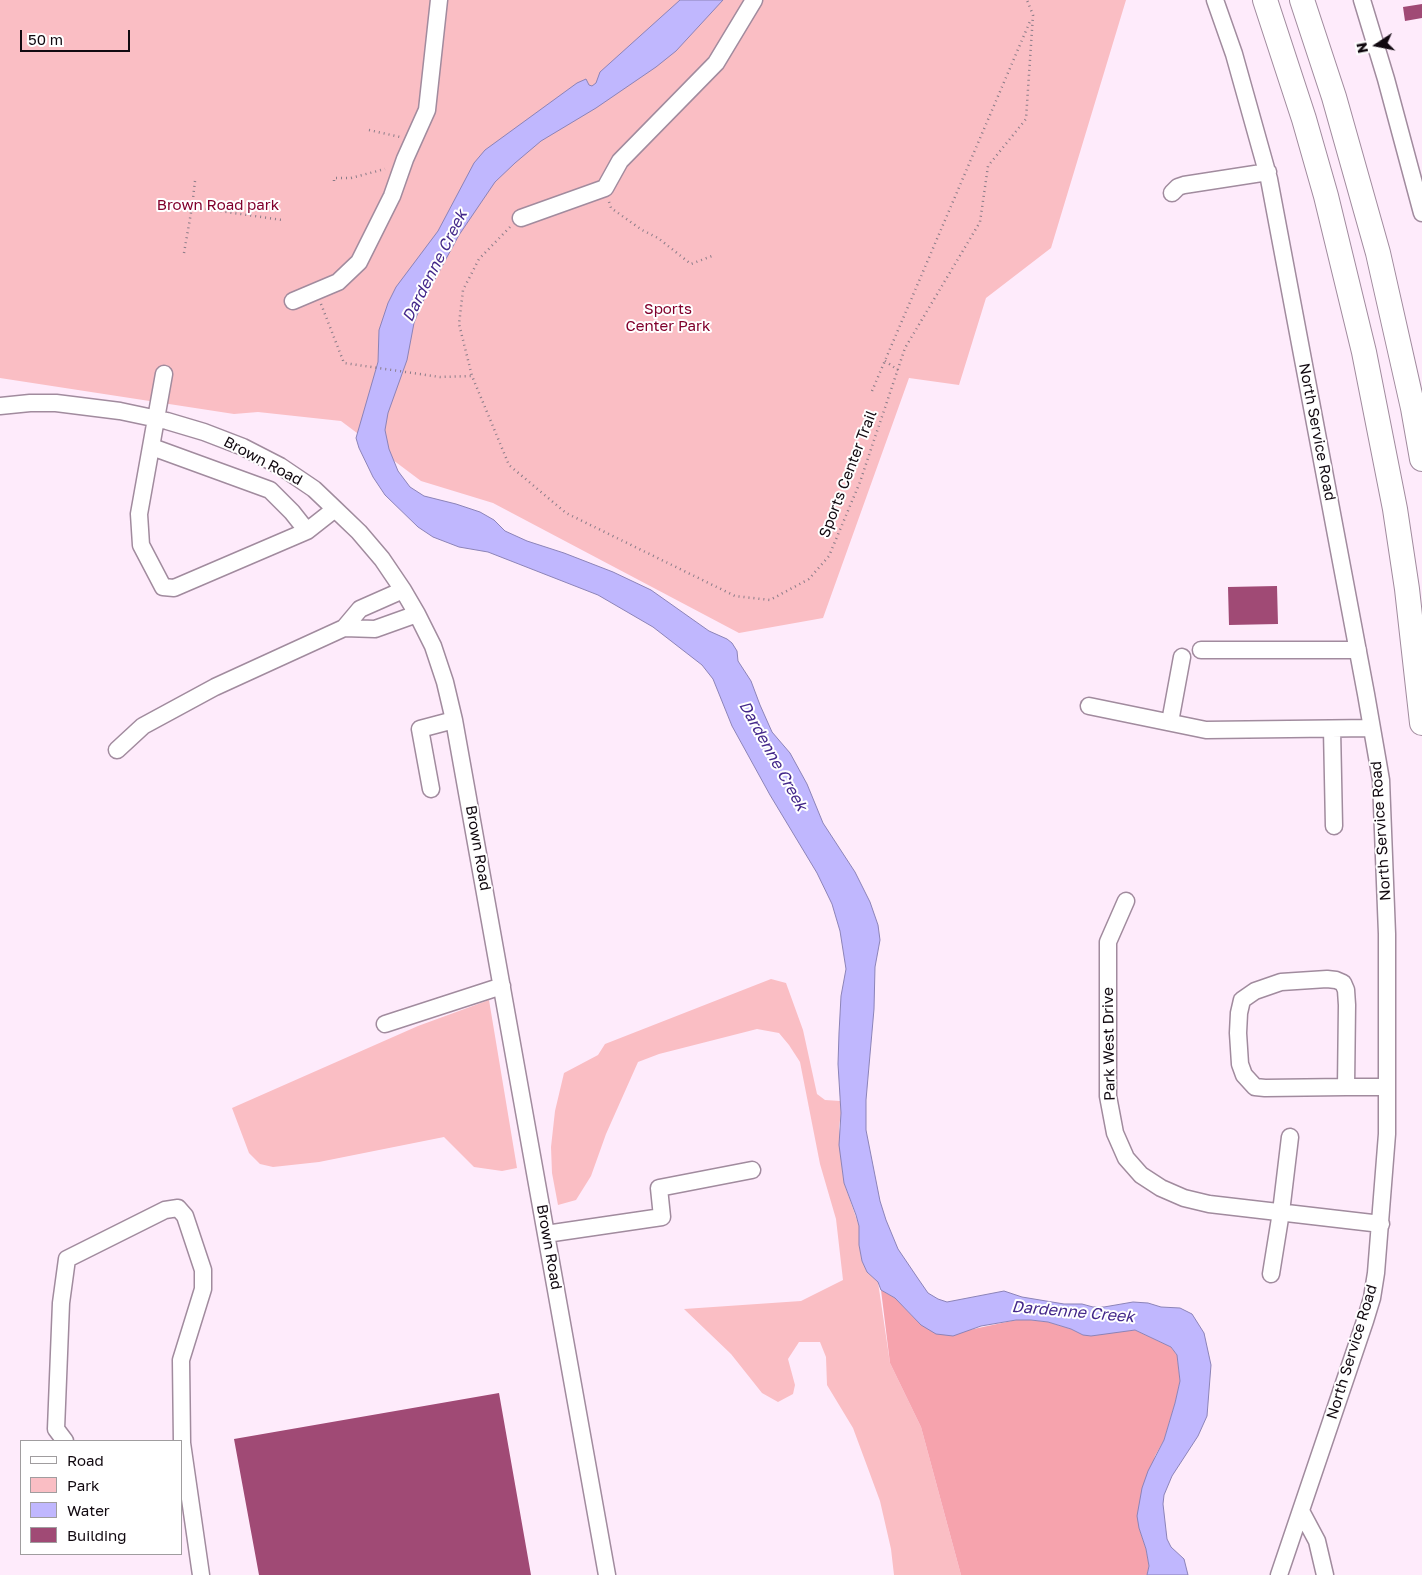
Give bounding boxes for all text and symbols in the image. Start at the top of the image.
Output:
scale bar [22,20,132,52]
north arrow [1352,20,1402,70]
text: 50 m [28,30,63,48]
text: N [1352,41,1371,55]
park label: Brown Road park [157,196,279,214]
water label: Dardenne Creek [399,207,471,325]
park label: Sports Center Park [626,300,710,335]
street label: North Service Road [1295,362,1339,502]
street label: Sports Center Trail [815,408,881,540]
street label: Brown Road [221,433,305,489]
water label: Dardenne Creek [735,698,811,814]
street label: North Service Road [1367,761,1395,901]
street label: Brown Road [462,804,494,892]
street label: Park West Drive [1099,987,1119,1101]
street label: Brown Road [533,1203,565,1291]
street label: North Service Road [1323,1282,1381,1422]
water label: Dardenne Creek [1011,1297,1135,1327]
legend [20,1440,182,1555]
text: Road [67,1451,104,1469]
text: Park [67,1476,99,1494]
text: Water [67,1501,110,1519]
text: Building [67,1526,127,1544]

